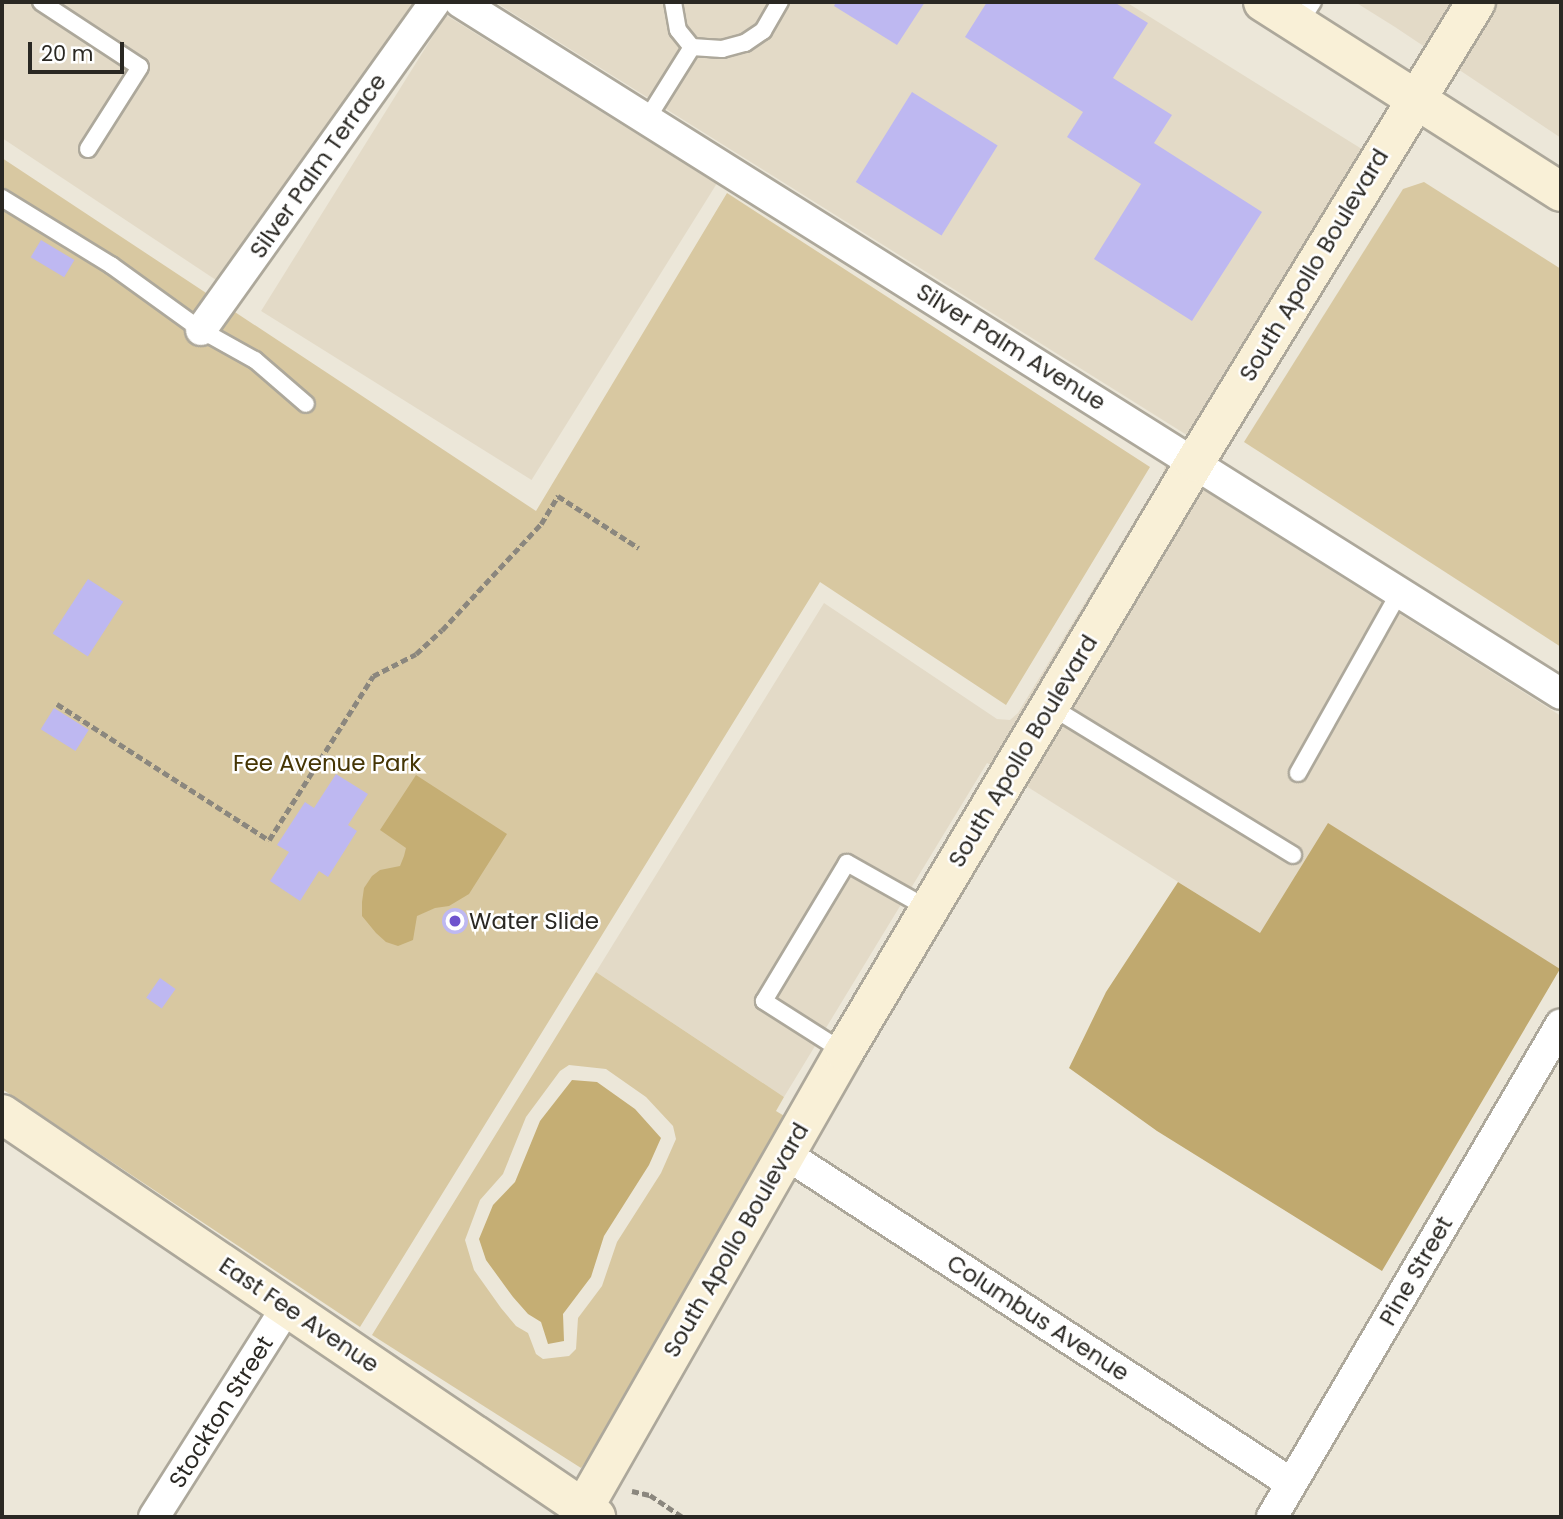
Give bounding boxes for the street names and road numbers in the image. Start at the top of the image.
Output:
street label: Silver Palm Terrace [244,69,392,263]
street label: South Apollo Boulevard [1234,144,1394,386]
street label: Silver Palm Avenue [911,278,1111,416]
street label: South Apollo Boulevard [943,630,1103,872]
street label: South Apollo Boulevard [658,1118,814,1362]
street label: Pine Street [1374,1212,1458,1330]
street label: Columbus Avenue [942,1249,1134,1387]
street label: East Fee Avenue [214,1251,384,1379]
street label: Stockton Street [163,1331,279,1493]

